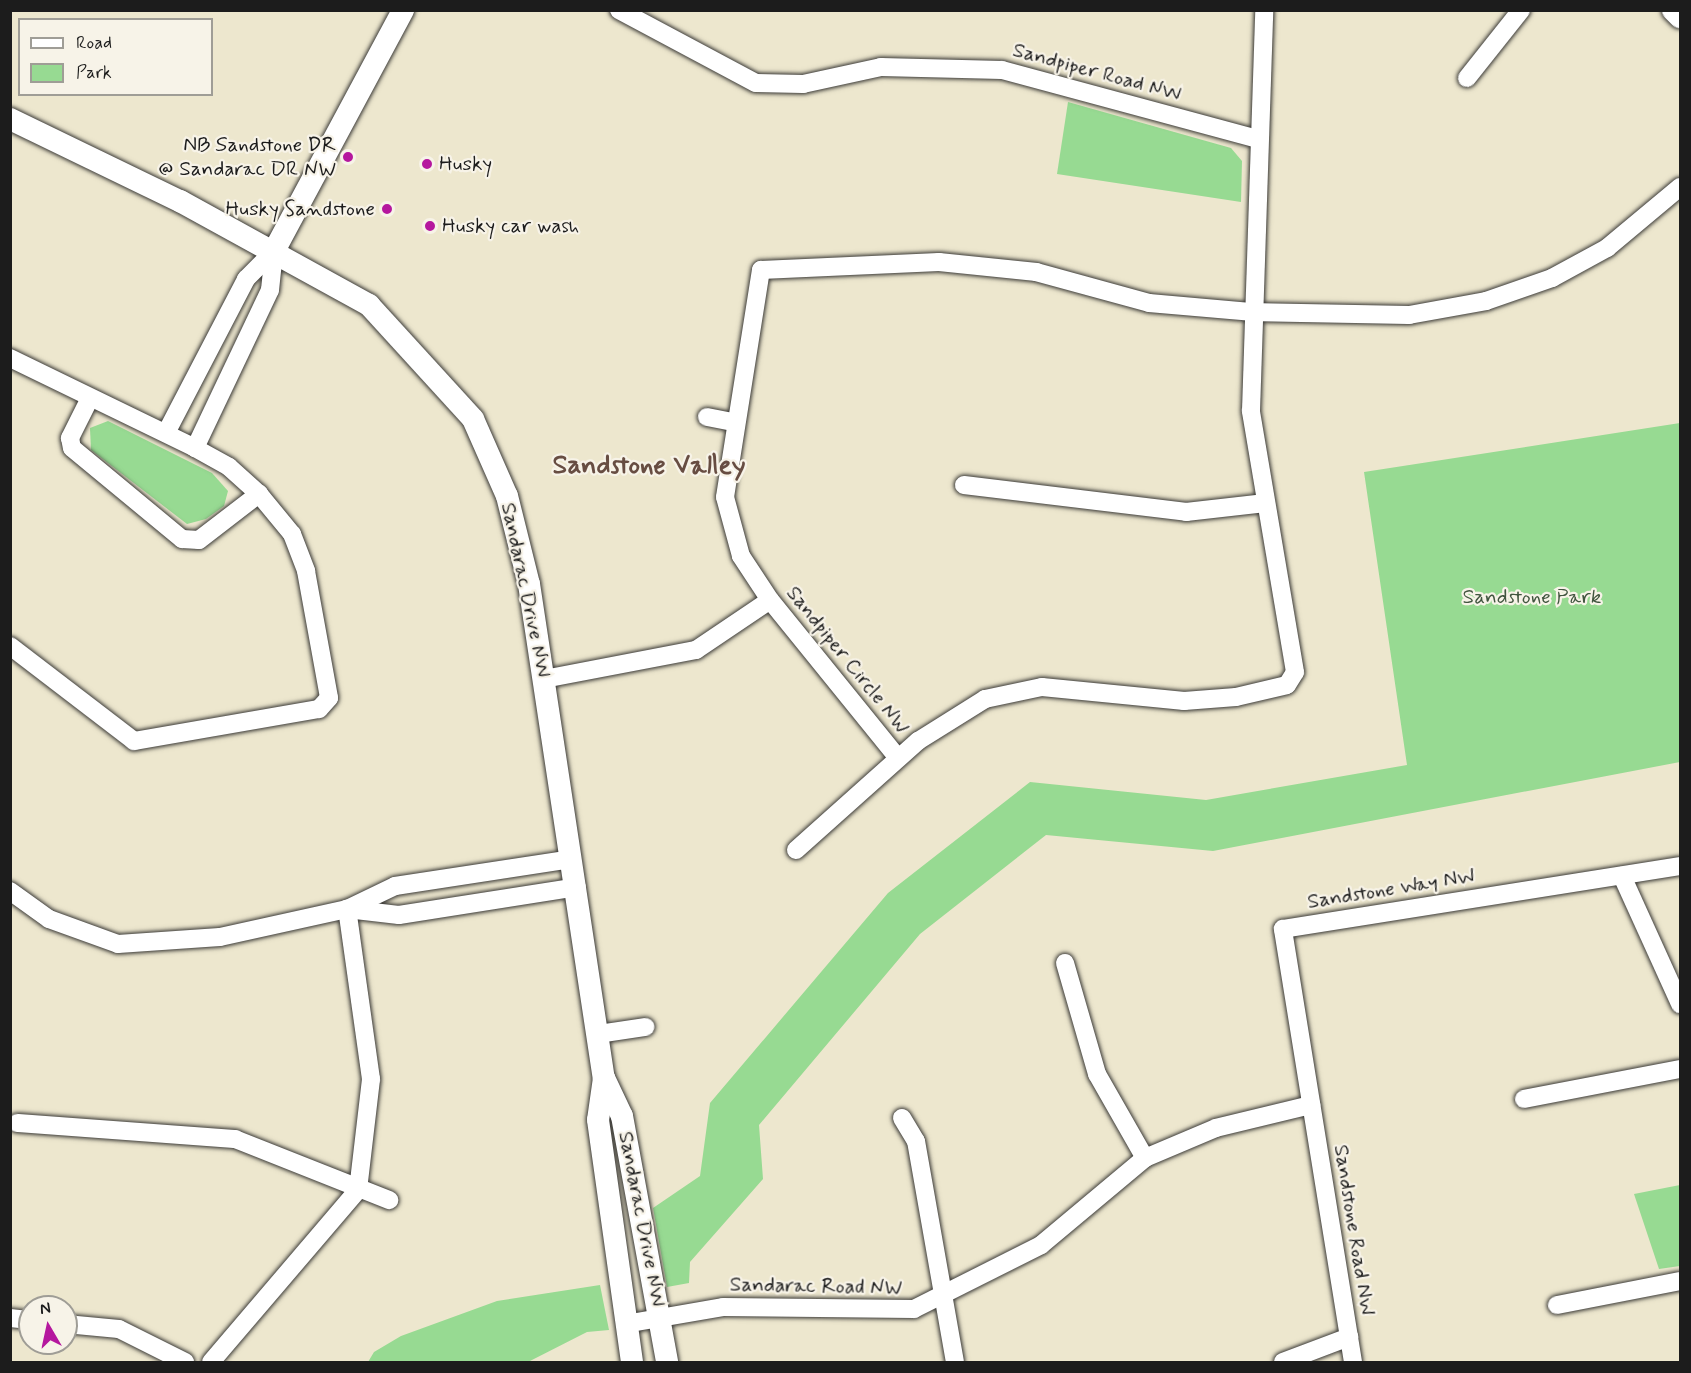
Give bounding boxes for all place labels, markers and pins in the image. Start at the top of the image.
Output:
place label: NB Sandstone DR @ Sandarac DR NW [160,132,336,182]
marker: NB Sandstone DR @ Sandarac DR NW [341,150,355,164]
place label: Husky [439,151,492,177]
marker: Husky [420,157,434,171]
place label: Husky Sandstone [228,196,375,222]
marker: Husky Sandstone [380,202,394,216]
place label: Husky car wash [442,213,578,239]
marker: Husky car wash [423,219,437,233]

